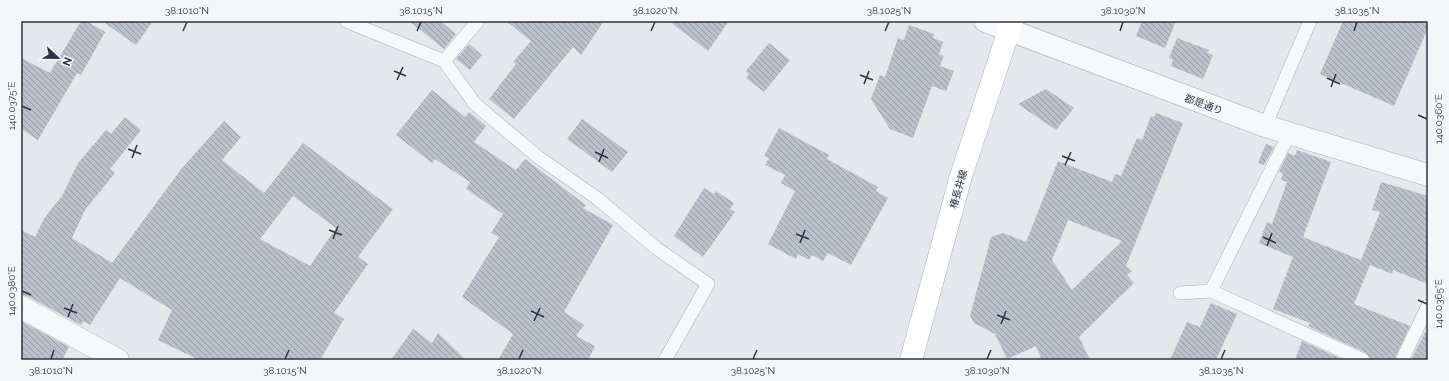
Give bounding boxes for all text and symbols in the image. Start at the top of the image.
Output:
text: 38.1010°N [165,5,209,16]
text: 38.1015°N [399,5,443,16]
text: 38.1020°N [632,5,678,16]
text: 38.1025°N [867,5,911,16]
text: 38.1030°N [1100,5,1146,16]
text: 38.1035°N [1335,5,1379,16]
north arrow [38,38,78,78]
text: N [59,55,74,68]
text: 140.0375°E [6,82,17,130]
street label: 郡是通り [1183,92,1225,116]
text: 140.0360°E [1433,94,1444,144]
street label: 椿長井線 [948,168,969,210]
text: 140.0380°E [6,266,17,316]
text: 140.0365°E [1433,279,1444,329]
text: 38.1010°N [29,365,73,376]
text: 38.1015°N [263,365,307,376]
text: 38.1020°N [496,365,542,376]
text: 38.1025°N [731,365,775,376]
text: 38.1030°N [964,365,1010,376]
text: 38.1035°N [1199,365,1243,376]

